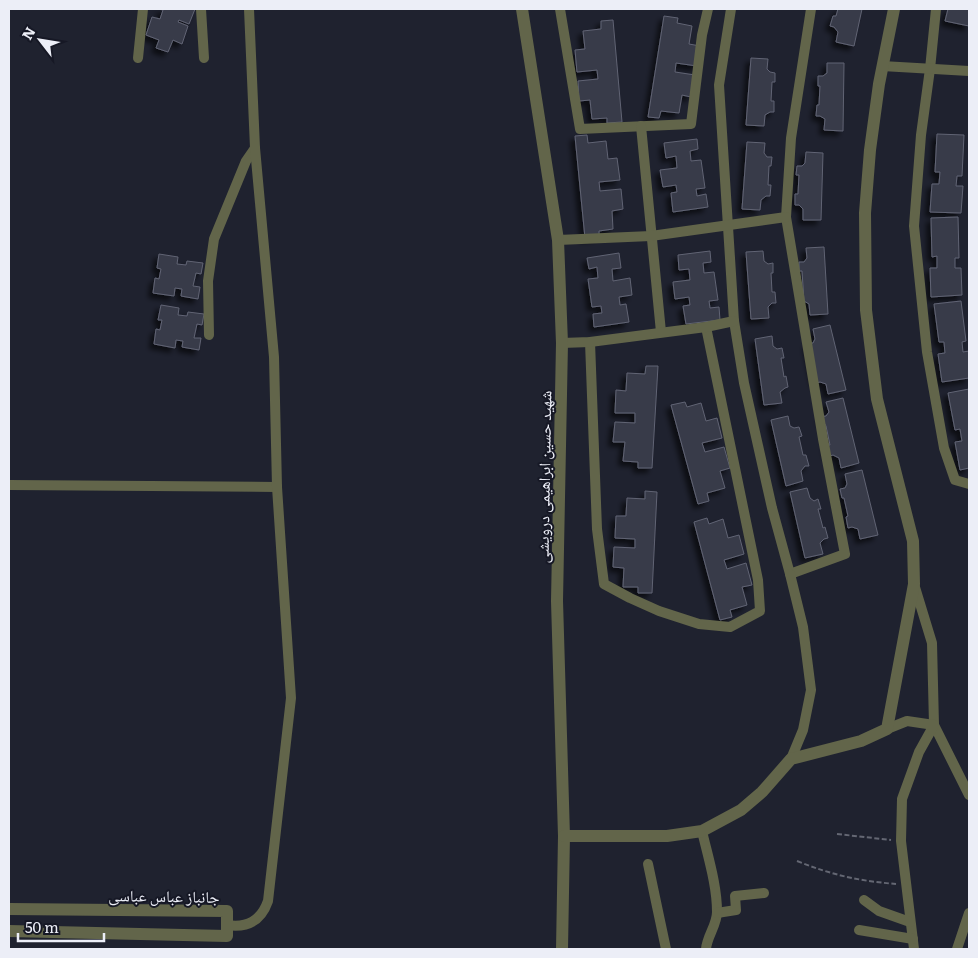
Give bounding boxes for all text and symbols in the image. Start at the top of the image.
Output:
north arrow [15,15,65,65]
text: N [16,22,40,43]
street label: شهید حسین ابراهیمی درویشی [529,390,557,564]
street label: جانباز عباس عباسی [108,882,220,908]
scale bar [18,910,104,942]
text: 50 m [25,915,59,938]

